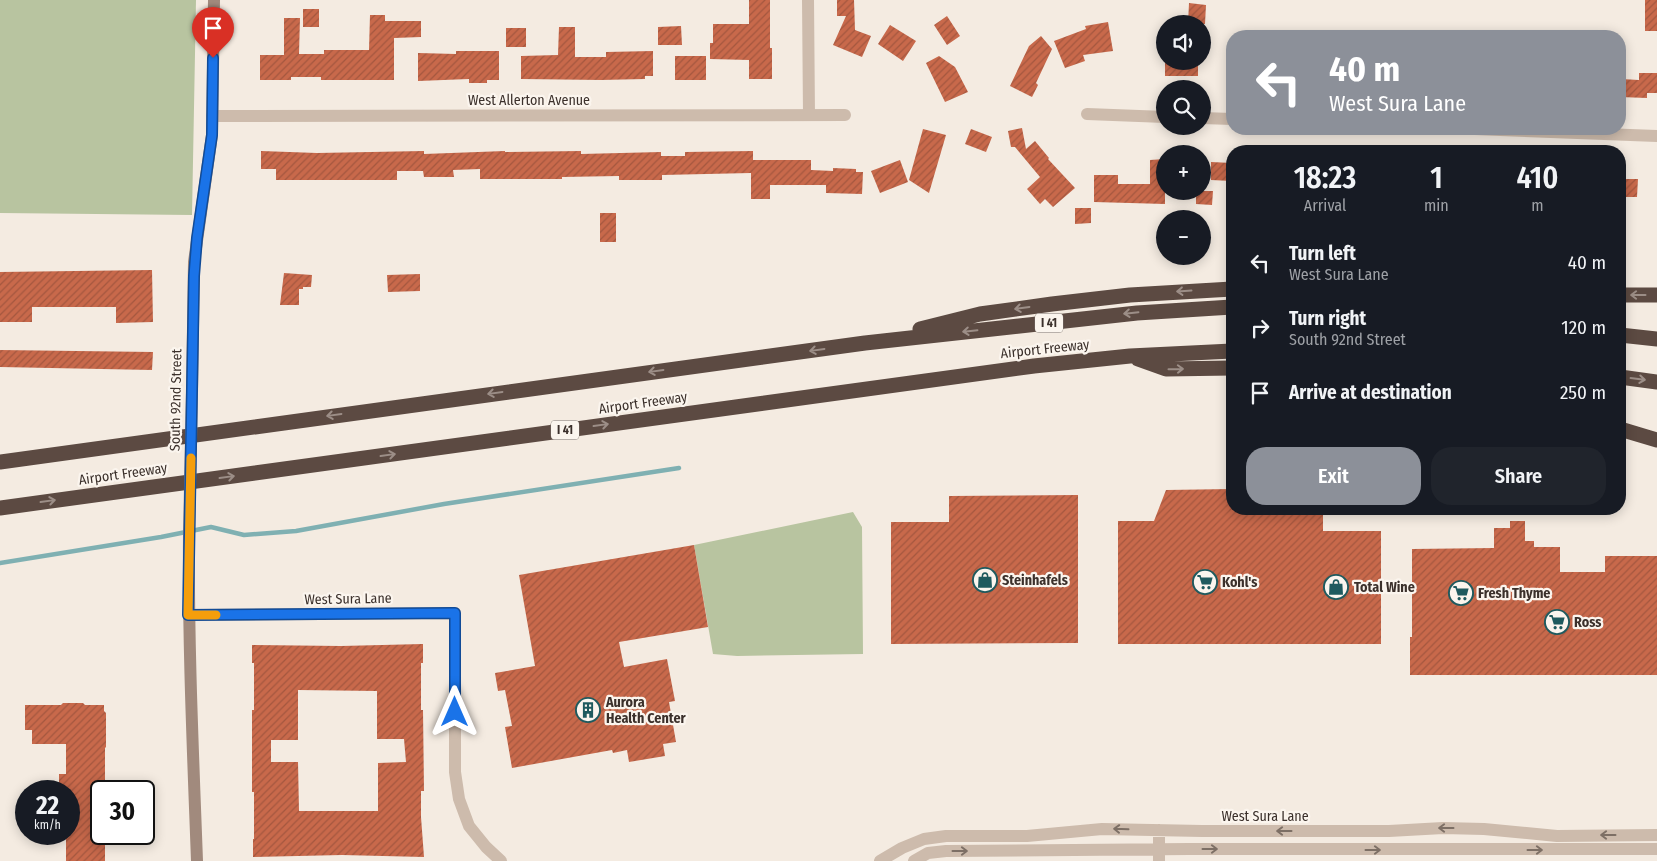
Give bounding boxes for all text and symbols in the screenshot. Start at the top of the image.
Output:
pin [192,7,234,58]
icon: arrive [199,14,227,42]
map controls [1156,15,1211,265]
button: sound [1156,15,1211,70]
text: 40 m [1329,48,1400,90]
icon: left [1246,50,1311,115]
button: search [1156,80,1211,135]
text: West Sura Lane [1329,90,1466,117]
street label: West Allerton Avenue [468,92,590,109]
button: + [1156,145,1211,200]
text: 18:23 [1294,160,1356,196]
text: 1 [1430,160,1443,196]
text: 410 [1516,160,1558,196]
text: Arrival [1304,196,1346,215]
text: min [1424,196,1449,215]
text: m [1531,196,1544,215]
button: − [1156,210,1211,265]
text: Turn left [1289,242,1356,265]
icon: left [1246,249,1274,277]
text: 40 m [1568,251,1606,274]
text: West Sura Lane [1289,265,1389,284]
one-way arrow [1176,287,1192,296]
one-way arrow [1631,290,1647,300]
one-way arrow [1015,303,1031,313]
text: Turn right [1289,307,1366,330]
one-way arrow [1124,309,1140,318]
road number: I 41 [1035,314,1063,332]
icon: right [1246,314,1274,342]
text: 120 m [1561,316,1606,339]
one-way arrow [962,326,978,336]
text: South 92nd Street [1289,330,1406,349]
street label: Airport Freeway [1000,336,1091,362]
one-way arrow [809,345,825,355]
street label: South 92nd Street [167,348,185,451]
one-way arrow [1168,364,1184,374]
one-way arrow [648,367,664,377]
one-way arrow [1630,374,1646,384]
icon: arrive [1246,379,1274,407]
text: Arrive at destination [1289,381,1452,404]
text: 250 m [1560,381,1606,404]
one-way arrow [487,388,503,398]
street label: Airport Freeway [598,388,689,418]
one-way arrow [326,410,342,420]
road number: I 41 [551,420,579,440]
one-way arrow [592,420,608,430]
button: Exit [1246,447,1421,505]
button: Share [1431,447,1606,505]
one-way arrow [379,449,395,459]
street label: Airport Freeway [78,459,169,489]
one-way arrow [218,471,234,481]
one-way arrow [40,496,56,506]
shop icon: Steinhafels [972,567,998,593]
supermarket icon: Kohl's [1192,569,1218,595]
place label: Steinhafels [1002,572,1068,589]
place label: Kohl's [1222,574,1257,591]
shop icon: Total Wine [1323,574,1349,600]
place label: Total Wine [1354,579,1415,596]
supermarket icon: Fresh Thyme [1448,580,1474,606]
place label: Fresh Thyme [1478,585,1550,602]
street label: West Sura Lane [304,590,392,608]
supermarket icon: Ross [1544,609,1570,635]
place label: Ross [1574,614,1601,631]
position arrow [428,685,480,737]
place label: Aurora Health Center [605,694,686,727]
building icon: Aurora Health Center [575,697,601,723]
speed limit sign: 30 [90,780,155,845]
text: 22 [36,791,59,821]
street label: West Sura Lane [1221,808,1309,825]
text: km/h [34,818,61,832]
one-way arrow [1438,824,1454,833]
one-way arrow [1113,825,1129,834]
one-way arrow [1276,826,1292,836]
one-way arrow [1601,830,1617,840]
one-way arrow [1202,844,1218,854]
one-way arrow [1364,845,1381,855]
one-way arrow [1527,845,1543,854]
one-way arrow [952,846,968,856]

